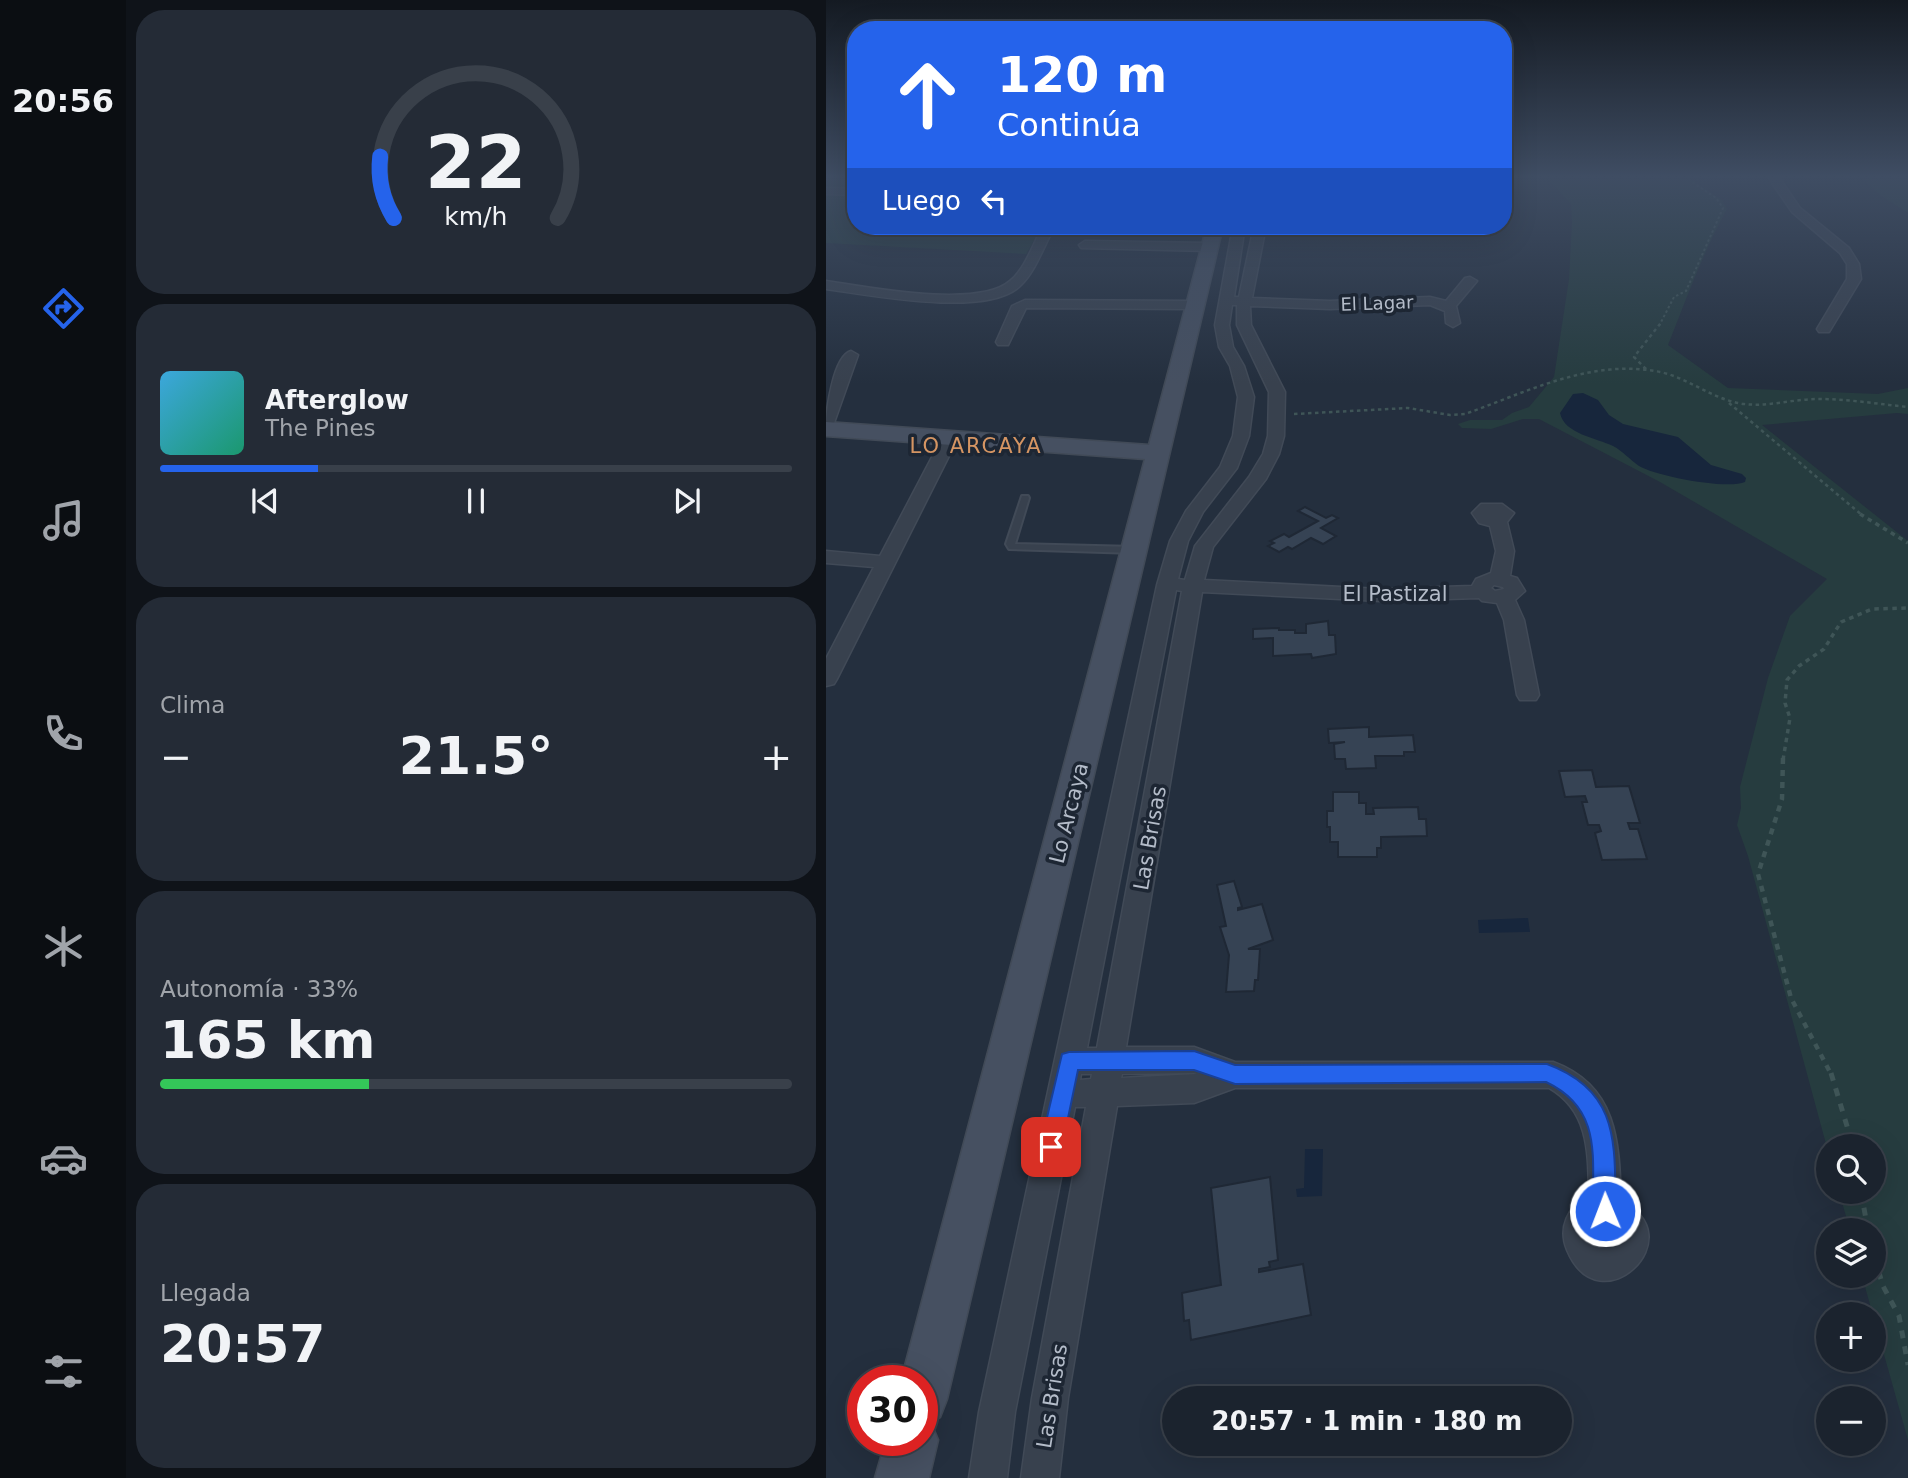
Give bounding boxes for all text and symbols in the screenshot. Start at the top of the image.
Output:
text: 120 m [997,47,1167,104]
icon: ahead [882,49,973,140]
text: 20:56 [12,82,114,120]
text: Continúa [997,106,1141,144]
text: 22 [425,120,527,205]
icon: left [975,182,1013,220]
text: Luego [882,186,961,216]
text: km/h [444,202,508,231]
icon: directions [39,284,88,333]
street label: El Lagar [1340,291,1414,315]
text: Afterglow [265,385,409,415]
text: The Pines [265,415,376,441]
district label: LO ARCAYA [909,434,1043,458]
icon: previous [246,482,284,520]
icon: pause [457,482,495,520]
icon: next [668,482,706,520]
icon: music [39,496,88,545]
street label: El Pastizal [1342,582,1448,606]
text: Clima [160,692,225,718]
icon: phone [39,709,88,758]
text: 21.5° [399,726,553,786]
text: − [160,735,192,779]
text: + [760,735,792,779]
street label: Lo Arcaya [1045,760,1093,866]
street label: Las Brisas [1129,784,1171,892]
icon: climate [39,922,88,971]
text: Autonomía · 33% [160,976,358,1002]
text: 165 km [160,1010,375,1070]
pin [1021,1117,1081,1177]
icon: arrive [1032,1128,1070,1166]
icon: car [39,1134,88,1183]
map controls [1816,1134,1886,1456]
button: search [1816,1134,1886,1204]
position arrow [1568,1174,1642,1248]
button: layers [1816,1218,1886,1288]
text: Llegada [160,1280,251,1306]
button: + [1816,1302,1886,1372]
text: 20:57 [160,1314,326,1374]
street label: Las Brisas [1032,1342,1072,1450]
icon: filters [39,1347,88,1396]
speed limit sign: 30 [847,1365,938,1456]
button: − [1816,1386,1886,1456]
text: 20:57 · 1 min · 180 m [1212,1406,1522,1436]

